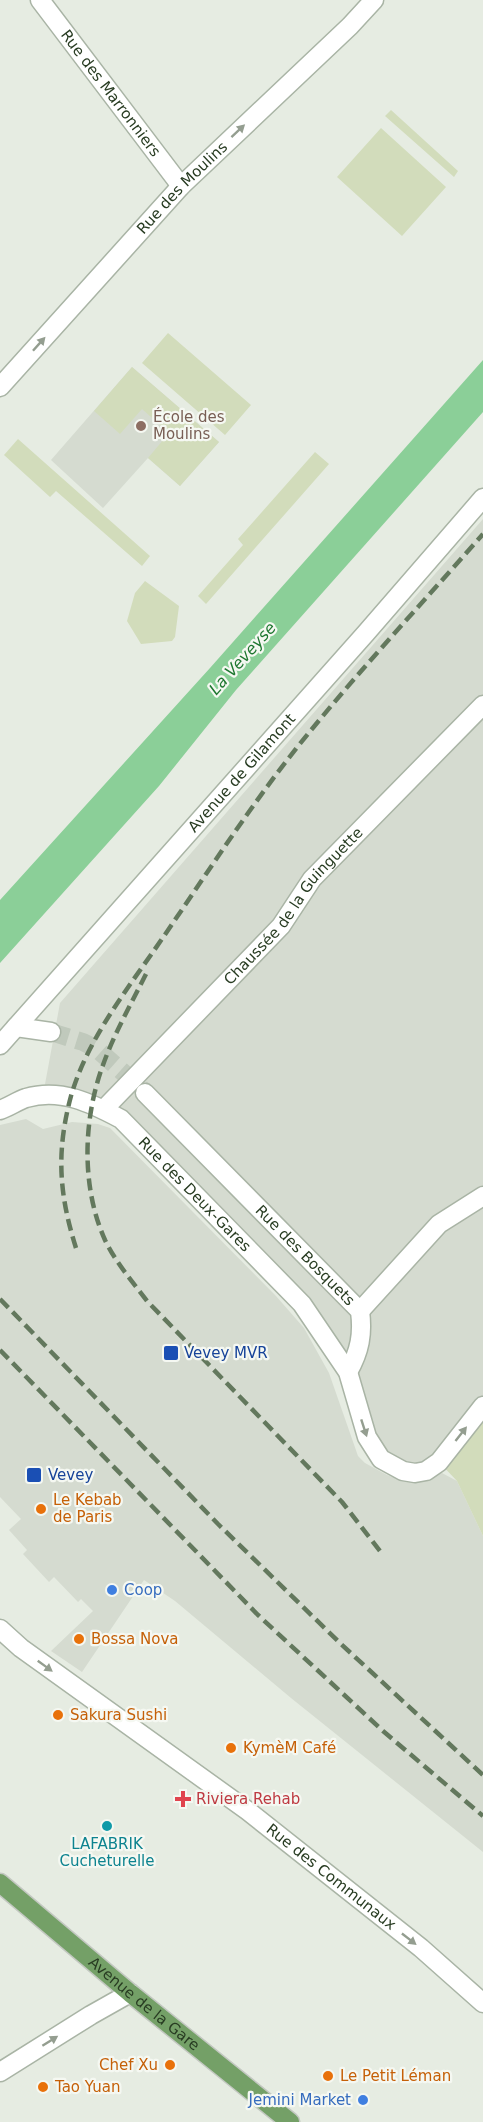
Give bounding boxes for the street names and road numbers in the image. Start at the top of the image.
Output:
street label: Rue des Marronniers [57,26,165,160]
street label: Rue des Moulins [133,138,231,238]
street label: Avenue de Gilamont [184,710,299,836]
street label: Chaussée de la Guinguette [220,824,367,989]
street label: Rue des Deux-Gares [135,1133,255,1256]
street label: Rue des Bosquets [252,1201,359,1309]
street label: Rue des Communaux [263,1820,400,1934]
street label: Avenue de la Gare [85,1953,203,2054]

